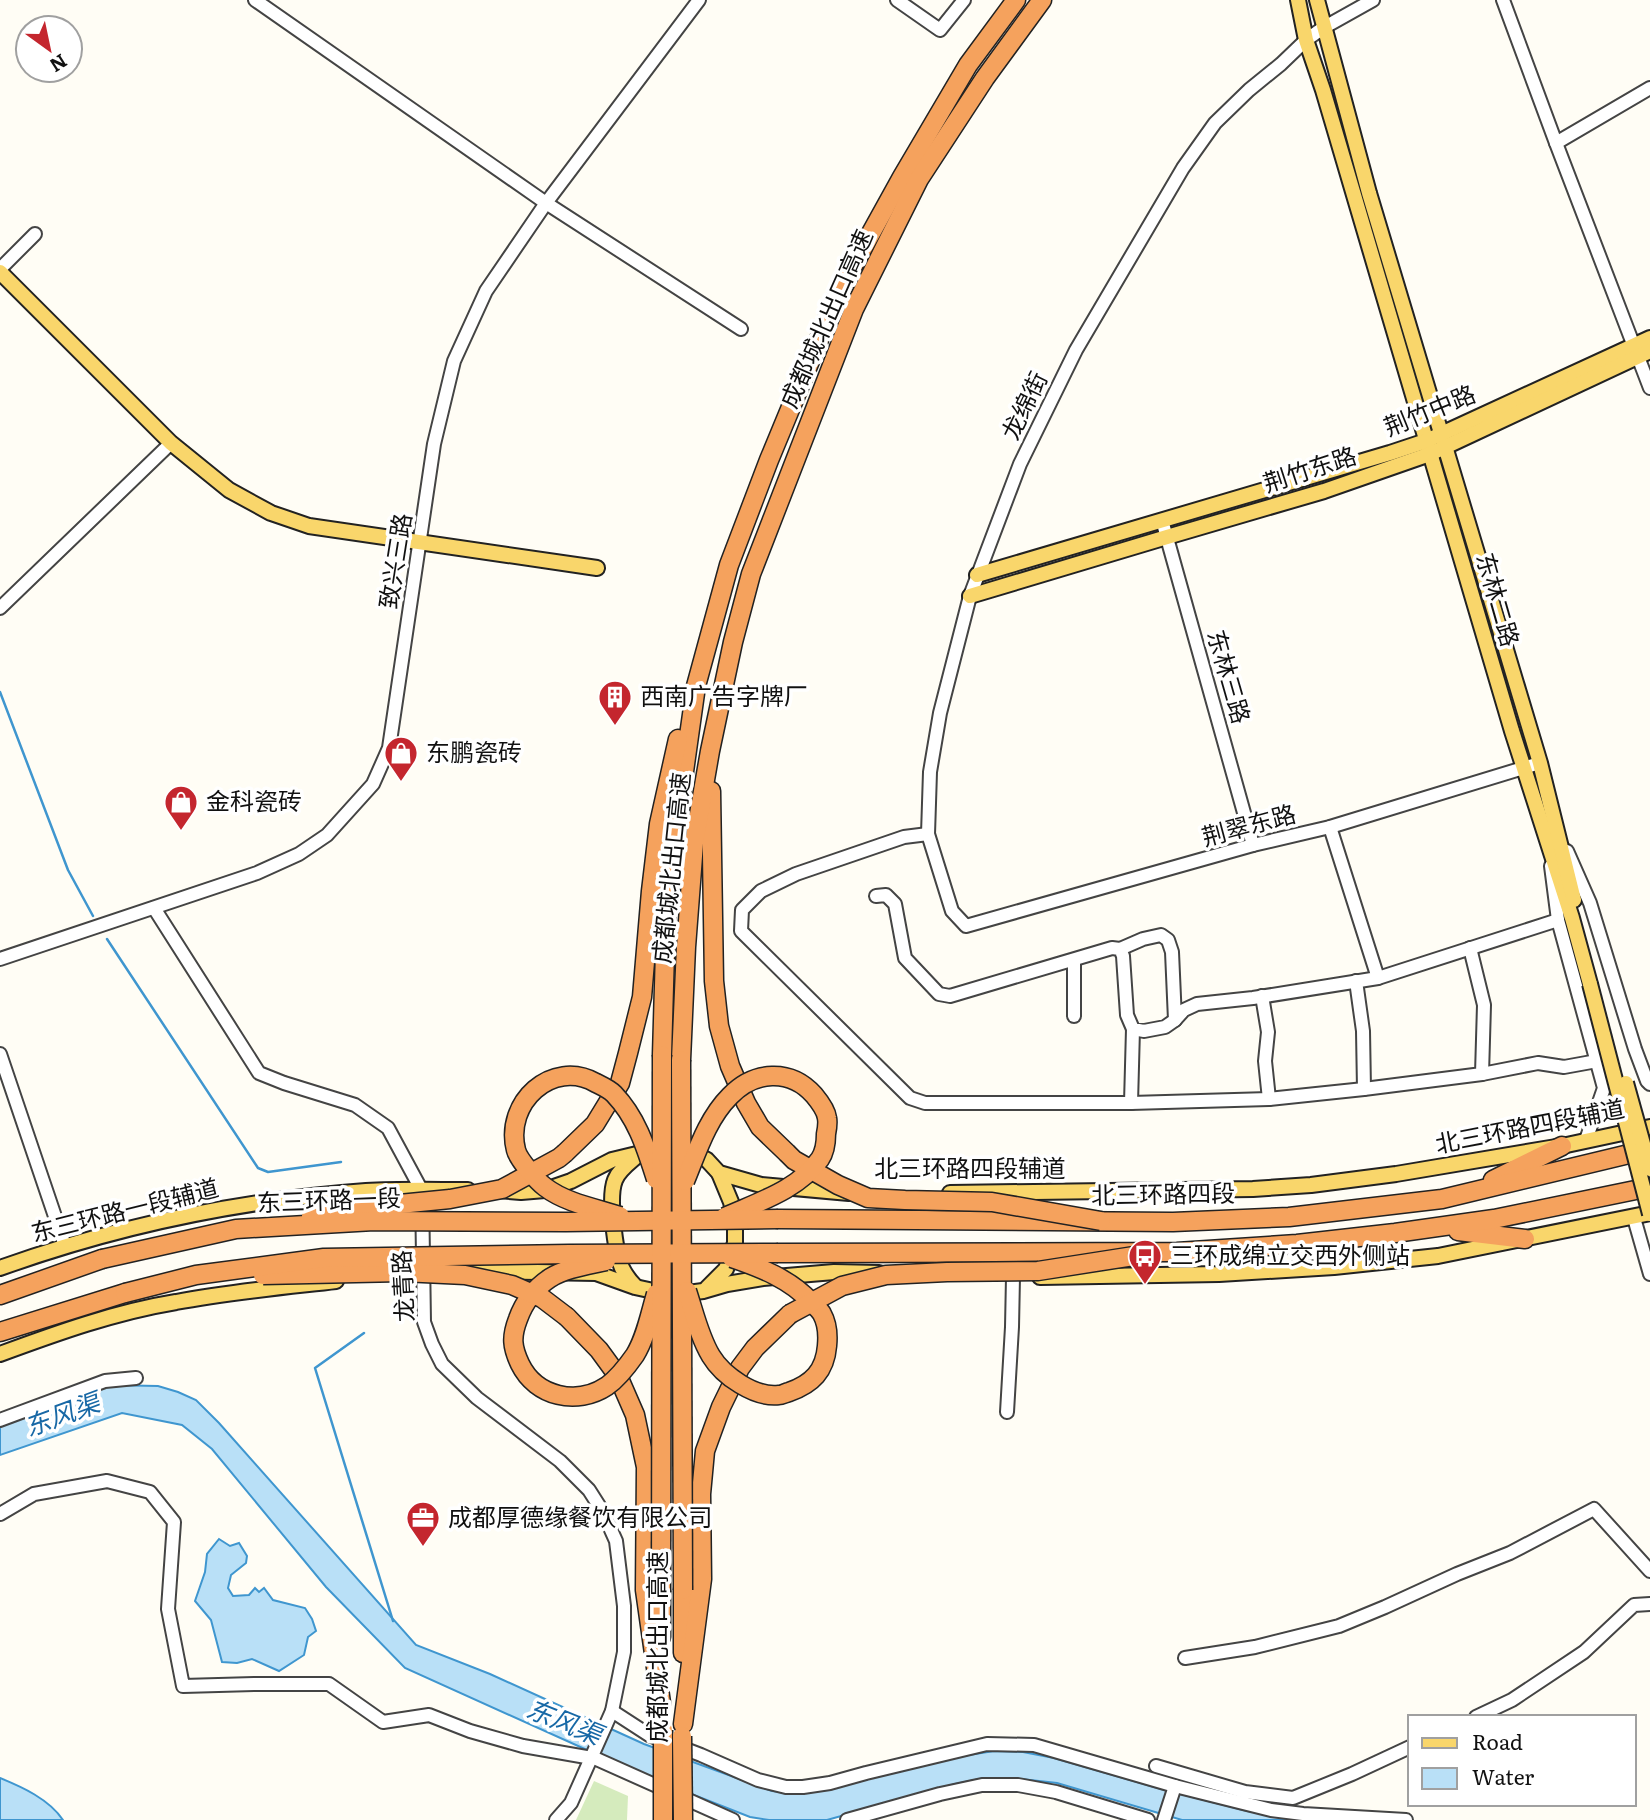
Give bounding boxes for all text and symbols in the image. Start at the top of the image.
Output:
north arrow [14,14,84,84]
text: N [44,48,73,80]
street label: 成都城北出口高速 [770,223,880,413]
street label: 龙绵街 [991,365,1054,445]
street label: 荆竹中路 [1378,374,1480,443]
street label: 荆竹东路 [1258,436,1360,499]
street label: 致兴三路 [369,510,418,611]
street label: 东林二路 [1469,548,1529,650]
street label: 东林三路 [1200,625,1260,727]
place label: 西南广告字牌厂 [640,677,808,712]
building icon: 西南广告字牌厂 [596,678,634,727]
place label: 东鹏瓷砖 [426,733,522,768]
shop icon: 东鹏瓷砖 [382,734,420,783]
street label: 成都城北出口高速 [642,770,697,965]
place label: 金科瓷砖 [206,782,302,817]
shop icon: 金科瓷砖 [162,783,200,832]
street label: 荆翠东路 [1197,794,1299,853]
street label: 北三环路四段辅道 [1432,1089,1627,1160]
street label: 北三环路四段辅道 [874,1149,1066,1184]
street label: 东三环路一段辅道 [27,1168,222,1249]
street label: 北三环路四段 [1091,1174,1235,1211]
street label: 东三环路一段 [256,1178,401,1219]
place label: 三环成绵立交西外侧站 [1170,1236,1410,1271]
bus stop icon: 三环成绵立交西外侧站 [1126,1237,1164,1286]
street label: 龙青路 [382,1249,421,1323]
water label: 东风渠 [18,1380,108,1444]
place label: 成都厚德缘餐饮有限公司 [448,1498,712,1533]
office icon: 成都厚德缘餐饮有限公司 [404,1499,442,1548]
street label: 成都城北出口高速 [638,1551,673,1743]
water label: 东风渠 [521,1687,612,1754]
legend [1408,1715,1636,1806]
text: Road [1472,1725,1523,1756]
text: Water [1472,1760,1534,1791]

